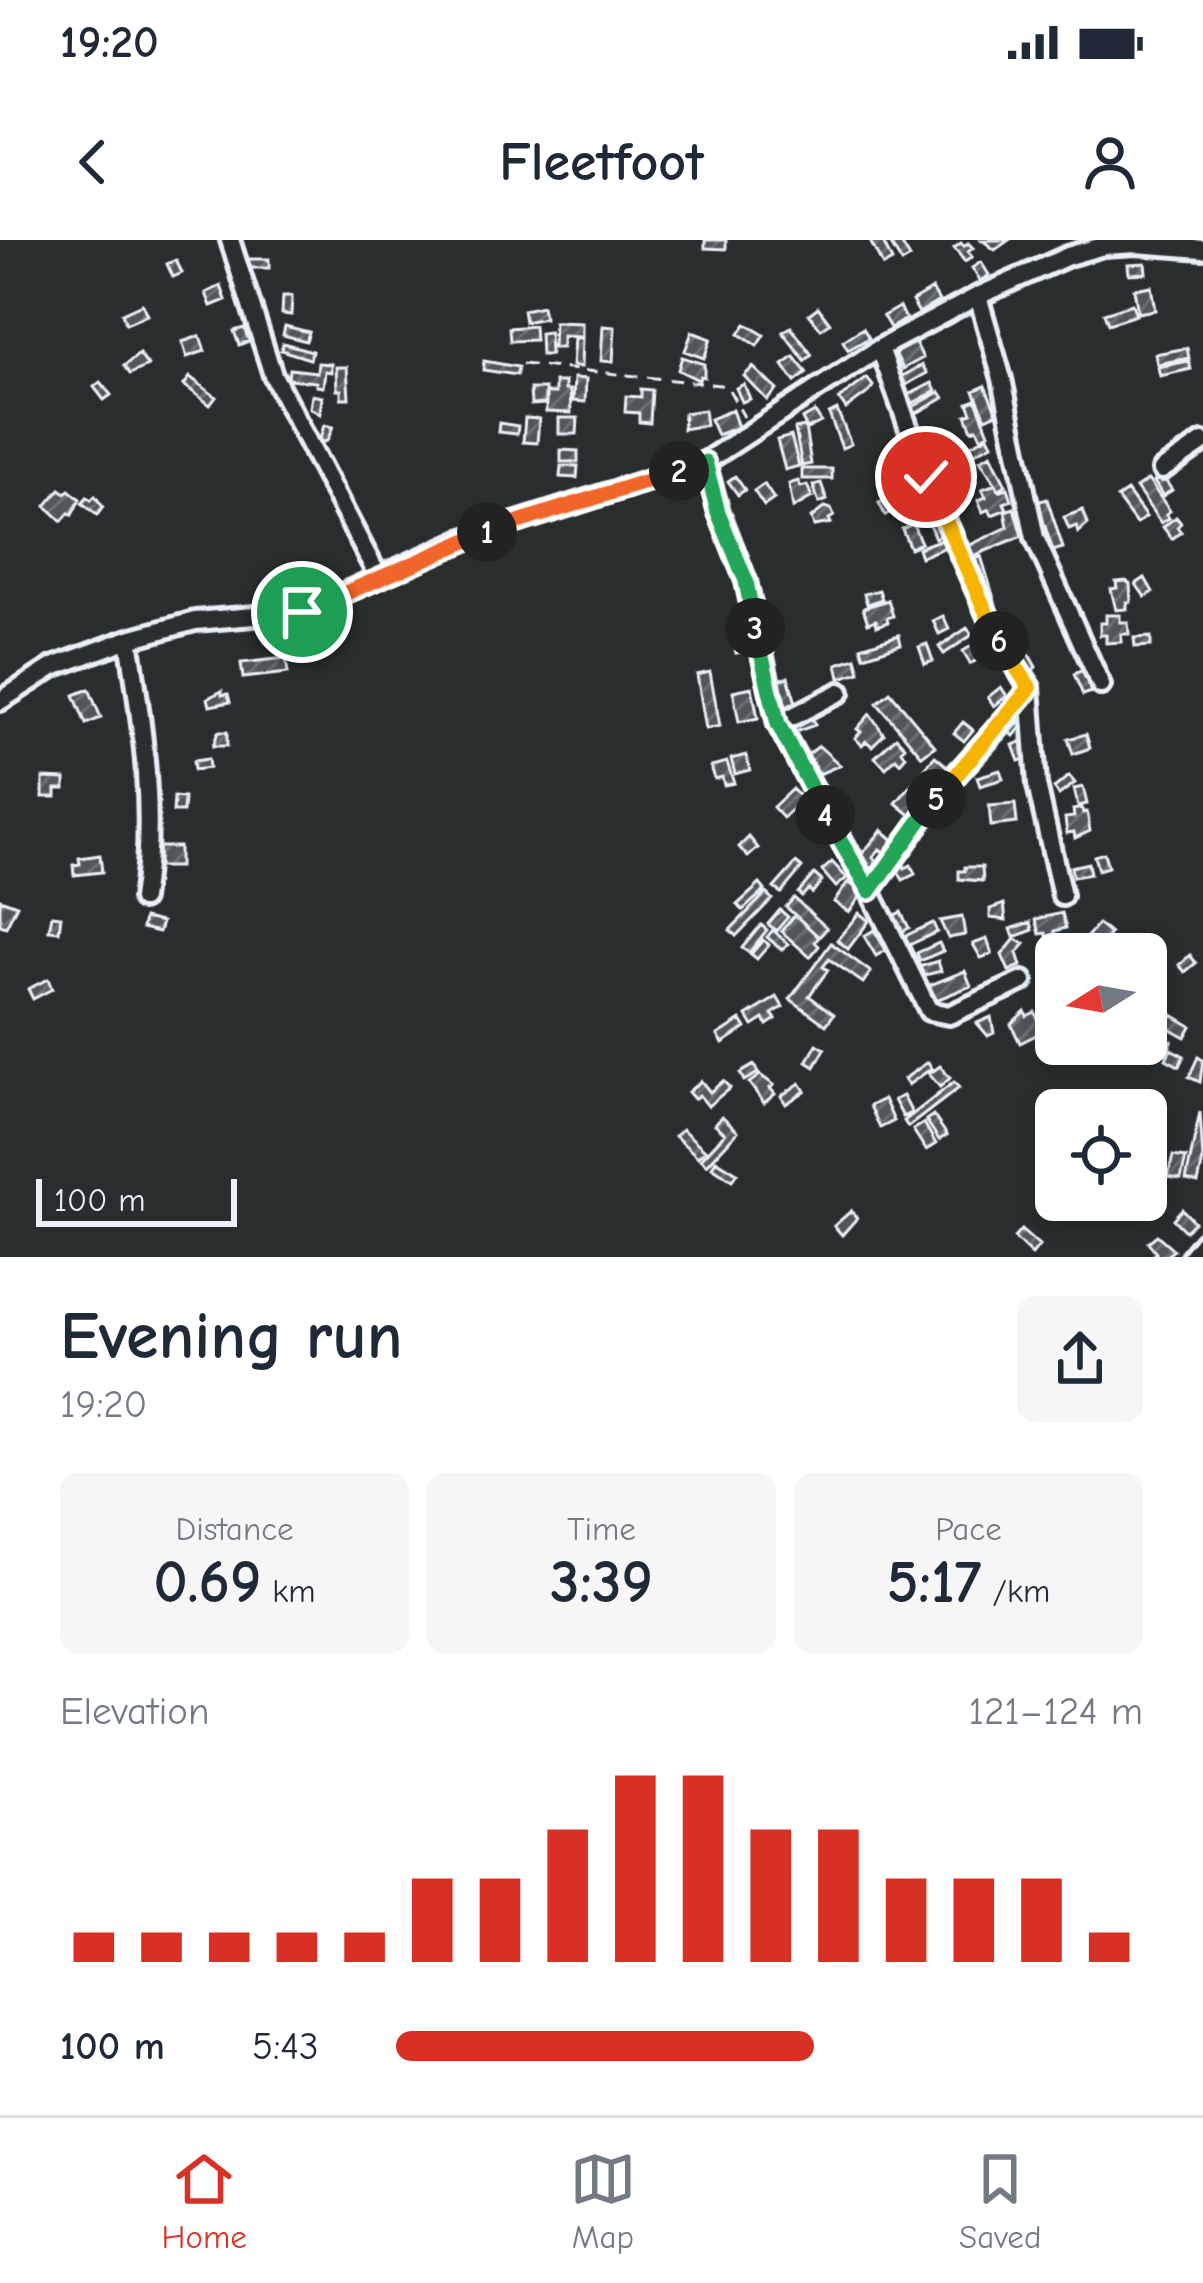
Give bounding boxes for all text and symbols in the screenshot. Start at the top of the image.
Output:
text: 19:20 [60,16,159,68]
icon: back [60,129,126,195]
icon: person [1077,129,1143,195]
text: Fleetfoot [499,131,704,194]
pin [875,426,977,528]
pin: 2 [649,441,709,501]
icon: check [893,444,959,510]
text: 2 [671,452,687,490]
pin: 1 [457,502,517,562]
text: 1 [481,513,493,551]
pin [251,561,353,663]
icon: arrive [269,579,335,645]
pin: 3 [725,598,785,658]
text: 3 [747,609,763,647]
pin: 6 [969,611,1029,671]
text: 6 [990,622,1008,660]
pin: 5 [906,769,966,829]
text: 5 [927,780,945,818]
pin: 4 [795,785,855,845]
text: 4 [817,796,833,834]
north arrow [1035,933,1167,1065]
map controls [1035,933,1167,1221]
button: locate [1035,1089,1167,1221]
scale bar [36,1173,237,1226]
text: 100 m [54,1181,146,1219]
button: share [1017,1296,1143,1422]
text: Evening run [60,1299,402,1375]
text: 19:20 [60,1382,147,1427]
text: Distance [175,1510,294,1548]
text: Time [567,1510,636,1548]
text: Pace [935,1510,1002,1548]
text: 0.69 [153,1548,261,1617]
text: 3:39 [550,1548,653,1617]
text: 5:17 [887,1548,982,1617]
text: km [261,1572,316,1610]
text: /km [982,1572,1050,1610]
text: Elevation [60,1689,209,1734]
text: 121–124 m [969,1689,1143,1734]
text: 100 m [60,2024,165,2069]
text: 5:43 [252,2024,319,2069]
tab: Home [162,2146,247,2256]
tab: Map [570,2146,636,2256]
tab: Saved [959,2146,1041,2256]

